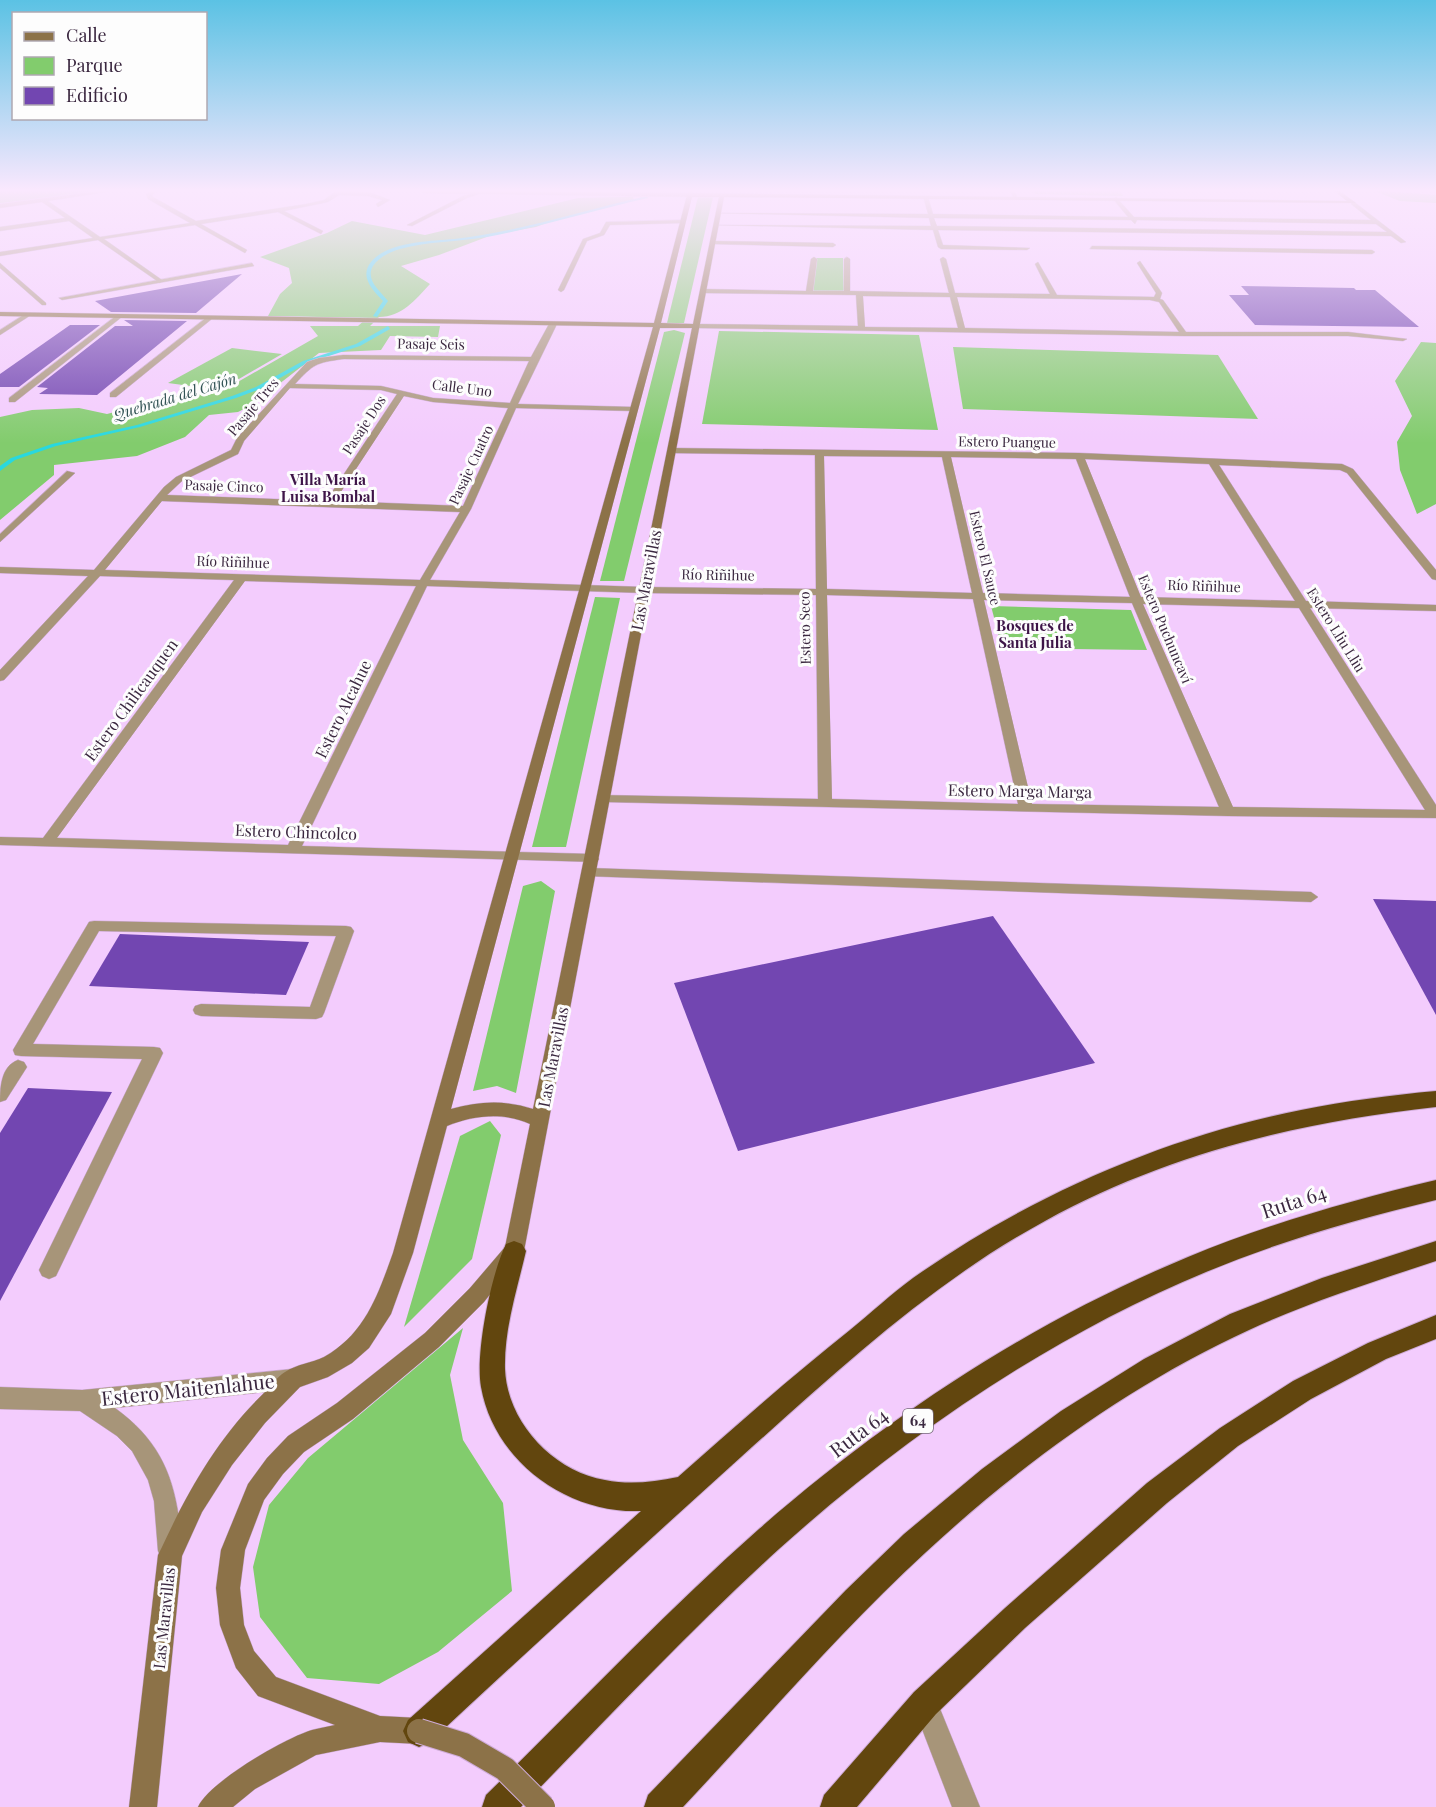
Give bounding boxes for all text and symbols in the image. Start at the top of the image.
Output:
legend [12,12,207,120]
text: Calle [66,23,107,47]
text: Parque [66,53,123,77]
text: Edificio [66,83,128,107]
street label: Pasaje Seis [397,333,465,354]
water label: Quebrada del Cajón [110,368,239,425]
street label: Pasaje Tres [223,374,282,440]
street label: Calle Uno [431,374,494,401]
street label: Pasaje Dos [337,392,390,458]
street label: Pasaje Cuatro [444,422,497,508]
street label: Estero Puangue [958,431,1056,452]
district label: Villa María Luisa Bombal [281,469,376,506]
street label: Pasaje Cinco [184,475,264,496]
street label: Estero El Sauce [965,509,1006,607]
street label: Las Maravillas [625,528,666,632]
street label: Río Riñihue [196,551,270,572]
street label: Río Riñihue [681,564,755,585]
street label: Estero Puchuncaví [1134,571,1197,686]
street label: Río Riñihue [1167,575,1241,596]
street label: Estero Lliu Lliu [1303,584,1370,676]
street label: Estero Seco [794,591,815,665]
district label: Bosques de Santa Julia [996,615,1074,652]
street label: Estero Chilicauquen [79,634,182,765]
street label: Estero Alcahue [310,656,375,761]
street label: Estero Marga Marga [948,779,1092,802]
street label: Estero Chincolco [235,819,358,844]
street label: Las Maravillas [532,1005,573,1109]
street label: Ruta 64 [1258,1177,1329,1224]
street label: Estero Maitenlahue [100,1366,276,1411]
street label: Ruta 64 [823,1401,893,1463]
road number: 64 [903,1409,933,1433]
street label: Las Maravillas [148,1566,179,1670]

